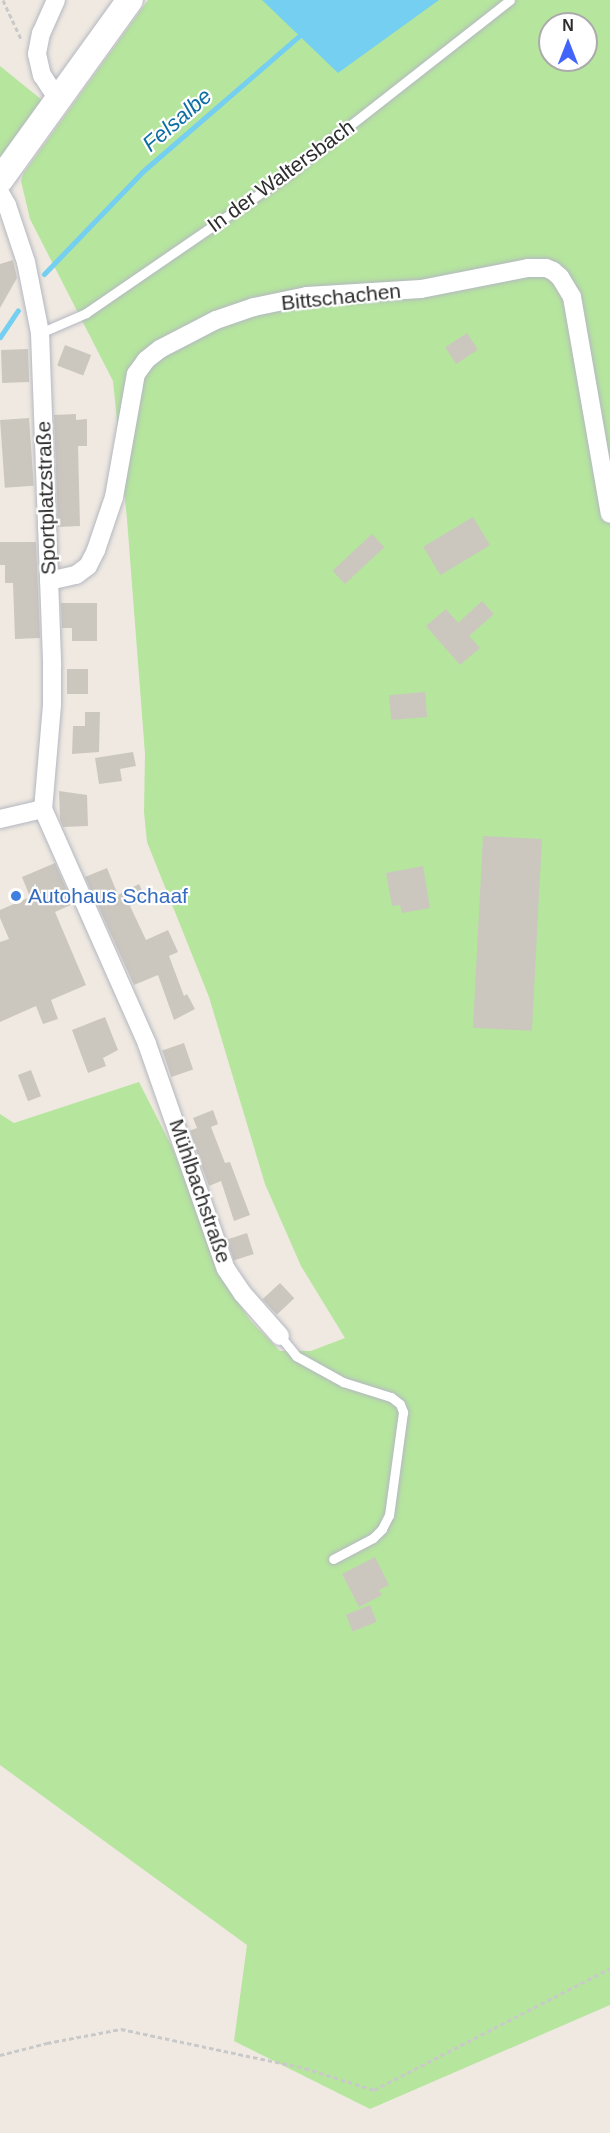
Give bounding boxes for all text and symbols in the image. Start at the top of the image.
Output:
north arrow [538,12,598,72]
text: N [562,17,574,34]
water label: Felsalbe [137,83,217,157]
street label: In der Waltersbach [203,114,359,238]
street label: Bittschachen [280,278,402,316]
street label: Sportplatzstraße [31,421,61,575]
place label: Autohaus Schaaf [28,883,188,909]
marker: Autohaus Schaaf [9,889,23,903]
street label: Mühlbachstraße [164,1116,236,1266]

